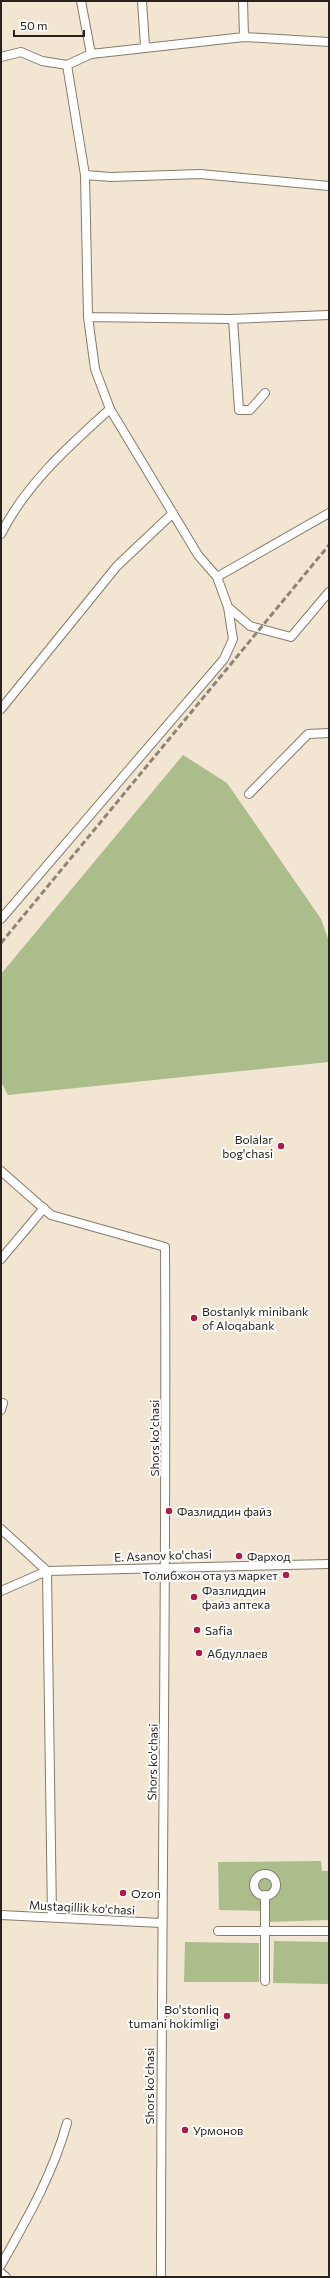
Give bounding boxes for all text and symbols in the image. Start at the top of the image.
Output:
scale bar [14,12,84,38]
text: 50 m [20,18,48,32]
place label: Bolalar bog'chasi [222,1132,273,1160]
marker: Bolalar bog'chasi [276,1141,286,1151]
place label: Bostanlyk minibank of Aloqabank [202,1304,309,1332]
marker: Bostanlyk minibank of Aloqabank [189,1313,199,1323]
street label: Shors ko'chasi [147,1400,161,1476]
place label: Фазлиддин файз [177,1504,272,1518]
marker: Фазлиддин файз [164,1506,174,1516]
street label: E. Asanov ko'chasi [114,1546,212,1564]
place label: Фарход [247,1549,290,1563]
marker: Фарход [234,1551,244,1561]
place label: Толибжон ота уз маркет [142,1568,278,1582]
marker: Толибжон ота уз маркет [281,1570,291,1580]
place label: Фазлиддин файз аптека [202,1583,270,1611]
marker: Фазлиддин файз аптека [189,1592,199,1602]
place label: Safia [205,1623,232,1637]
marker: Safia [192,1625,202,1635]
place label: Абдуллаев [207,1646,268,1660]
marker: Абдуллаев [194,1648,204,1658]
street label: Shors ko'chasi [144,1723,160,1801]
place label: Ozon [131,1886,161,1900]
marker: Ozon [118,1888,128,1898]
street label: Mustaqillik ko'chasi [29,1897,135,1917]
place label: Bo'stonliq tumani hokimligi [129,2002,219,2030]
marker: Bo'stonliq tumani hokimligi [222,2011,232,2021]
street label: Shors ko'chasi [142,2048,156,2124]
place label: Урмонов [193,2123,243,2137]
marker: Урмонов [180,2125,190,2135]

